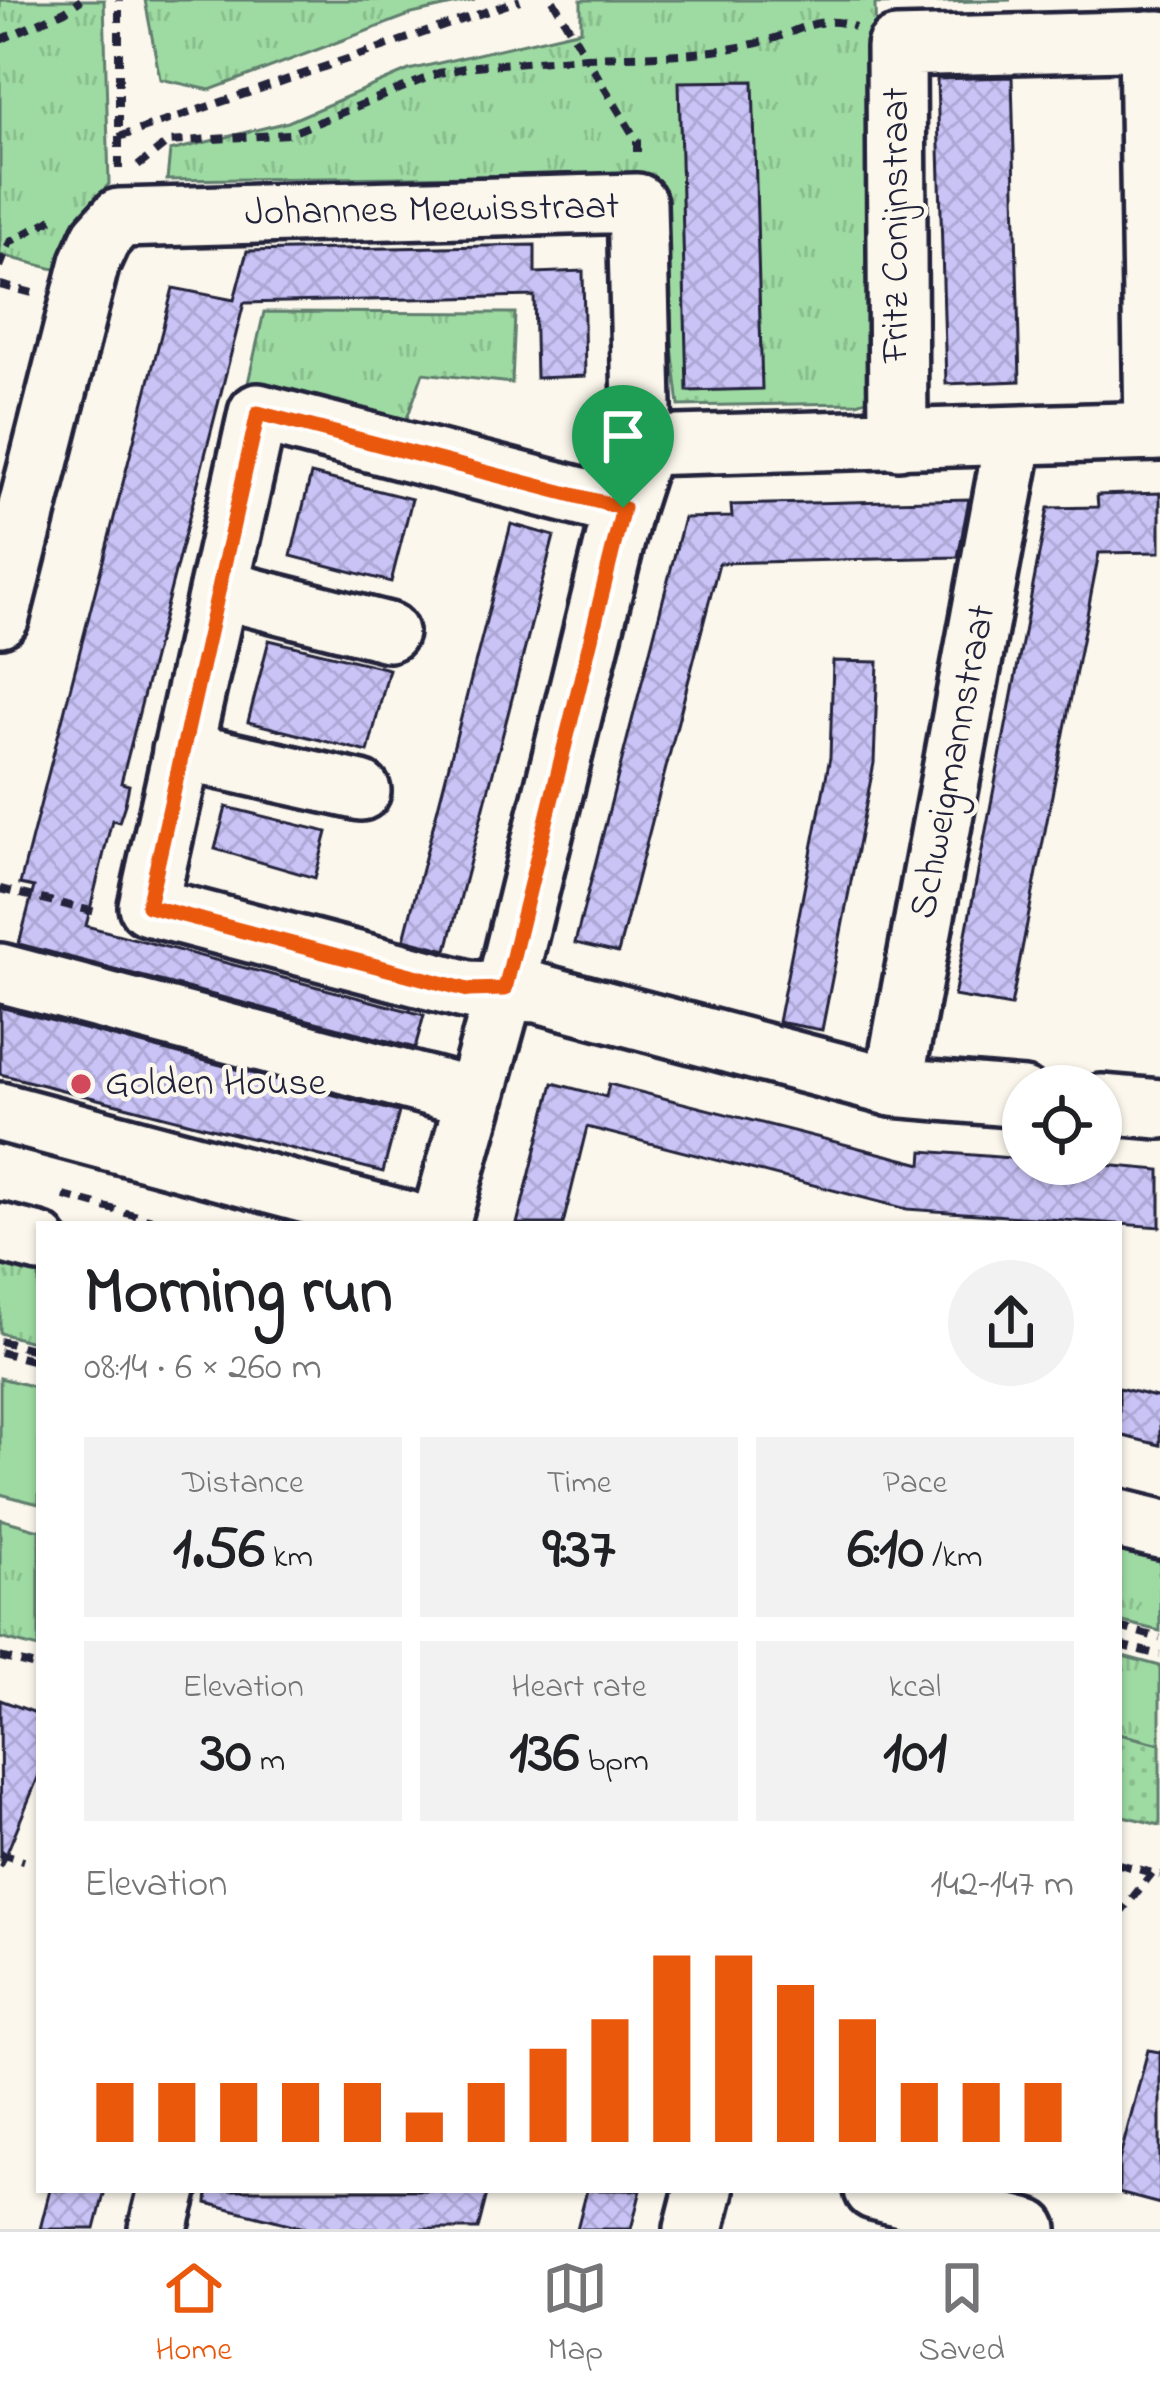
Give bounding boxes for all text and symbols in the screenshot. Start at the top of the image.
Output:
street label: Fritz Conijnstraat [869,87,926,364]
street label: Johannes Meewisstraat [244,179,620,243]
pin [572,385,674,508]
icon: arrive [590,403,656,469]
street label: Schweigmannstraat [896,600,1012,924]
place label: Golden House [105,1056,326,1113]
map controls [1002,1065,1122,1185]
button: locate [1002,1065,1122,1185]
marker: Golden House [68,1071,94,1097]
text: Morning run [84,1247,393,1343]
button: share [948,1260,1074,1386]
text: 08:14 · 6 × 260 m [84,1340,322,1397]
text: Distance [182,1460,304,1508]
text: Time [546,1460,612,1508]
text: Pace [883,1460,947,1508]
text: 1.56 [173,1508,265,1595]
text: 9:37 [543,1508,615,1595]
text: 6:10 [847,1508,924,1595]
text: km [265,1534,313,1582]
text: /km [924,1534,983,1582]
text: Elevation [182,1664,304,1712]
text: Heart rate [511,1664,647,1712]
text: kcal [889,1664,941,1712]
text: 30 [201,1712,251,1799]
text: 136 [509,1712,580,1799]
text: 101 [883,1712,947,1799]
text: m [251,1738,285,1786]
text: bpm [580,1738,649,1786]
text: Elevation [84,1857,227,1914]
text: 142–147 m [930,1857,1074,1914]
tab: Home [155,2255,232,2375]
tab: Map [542,2255,608,2375]
tab: Saved [919,2255,1005,2375]

